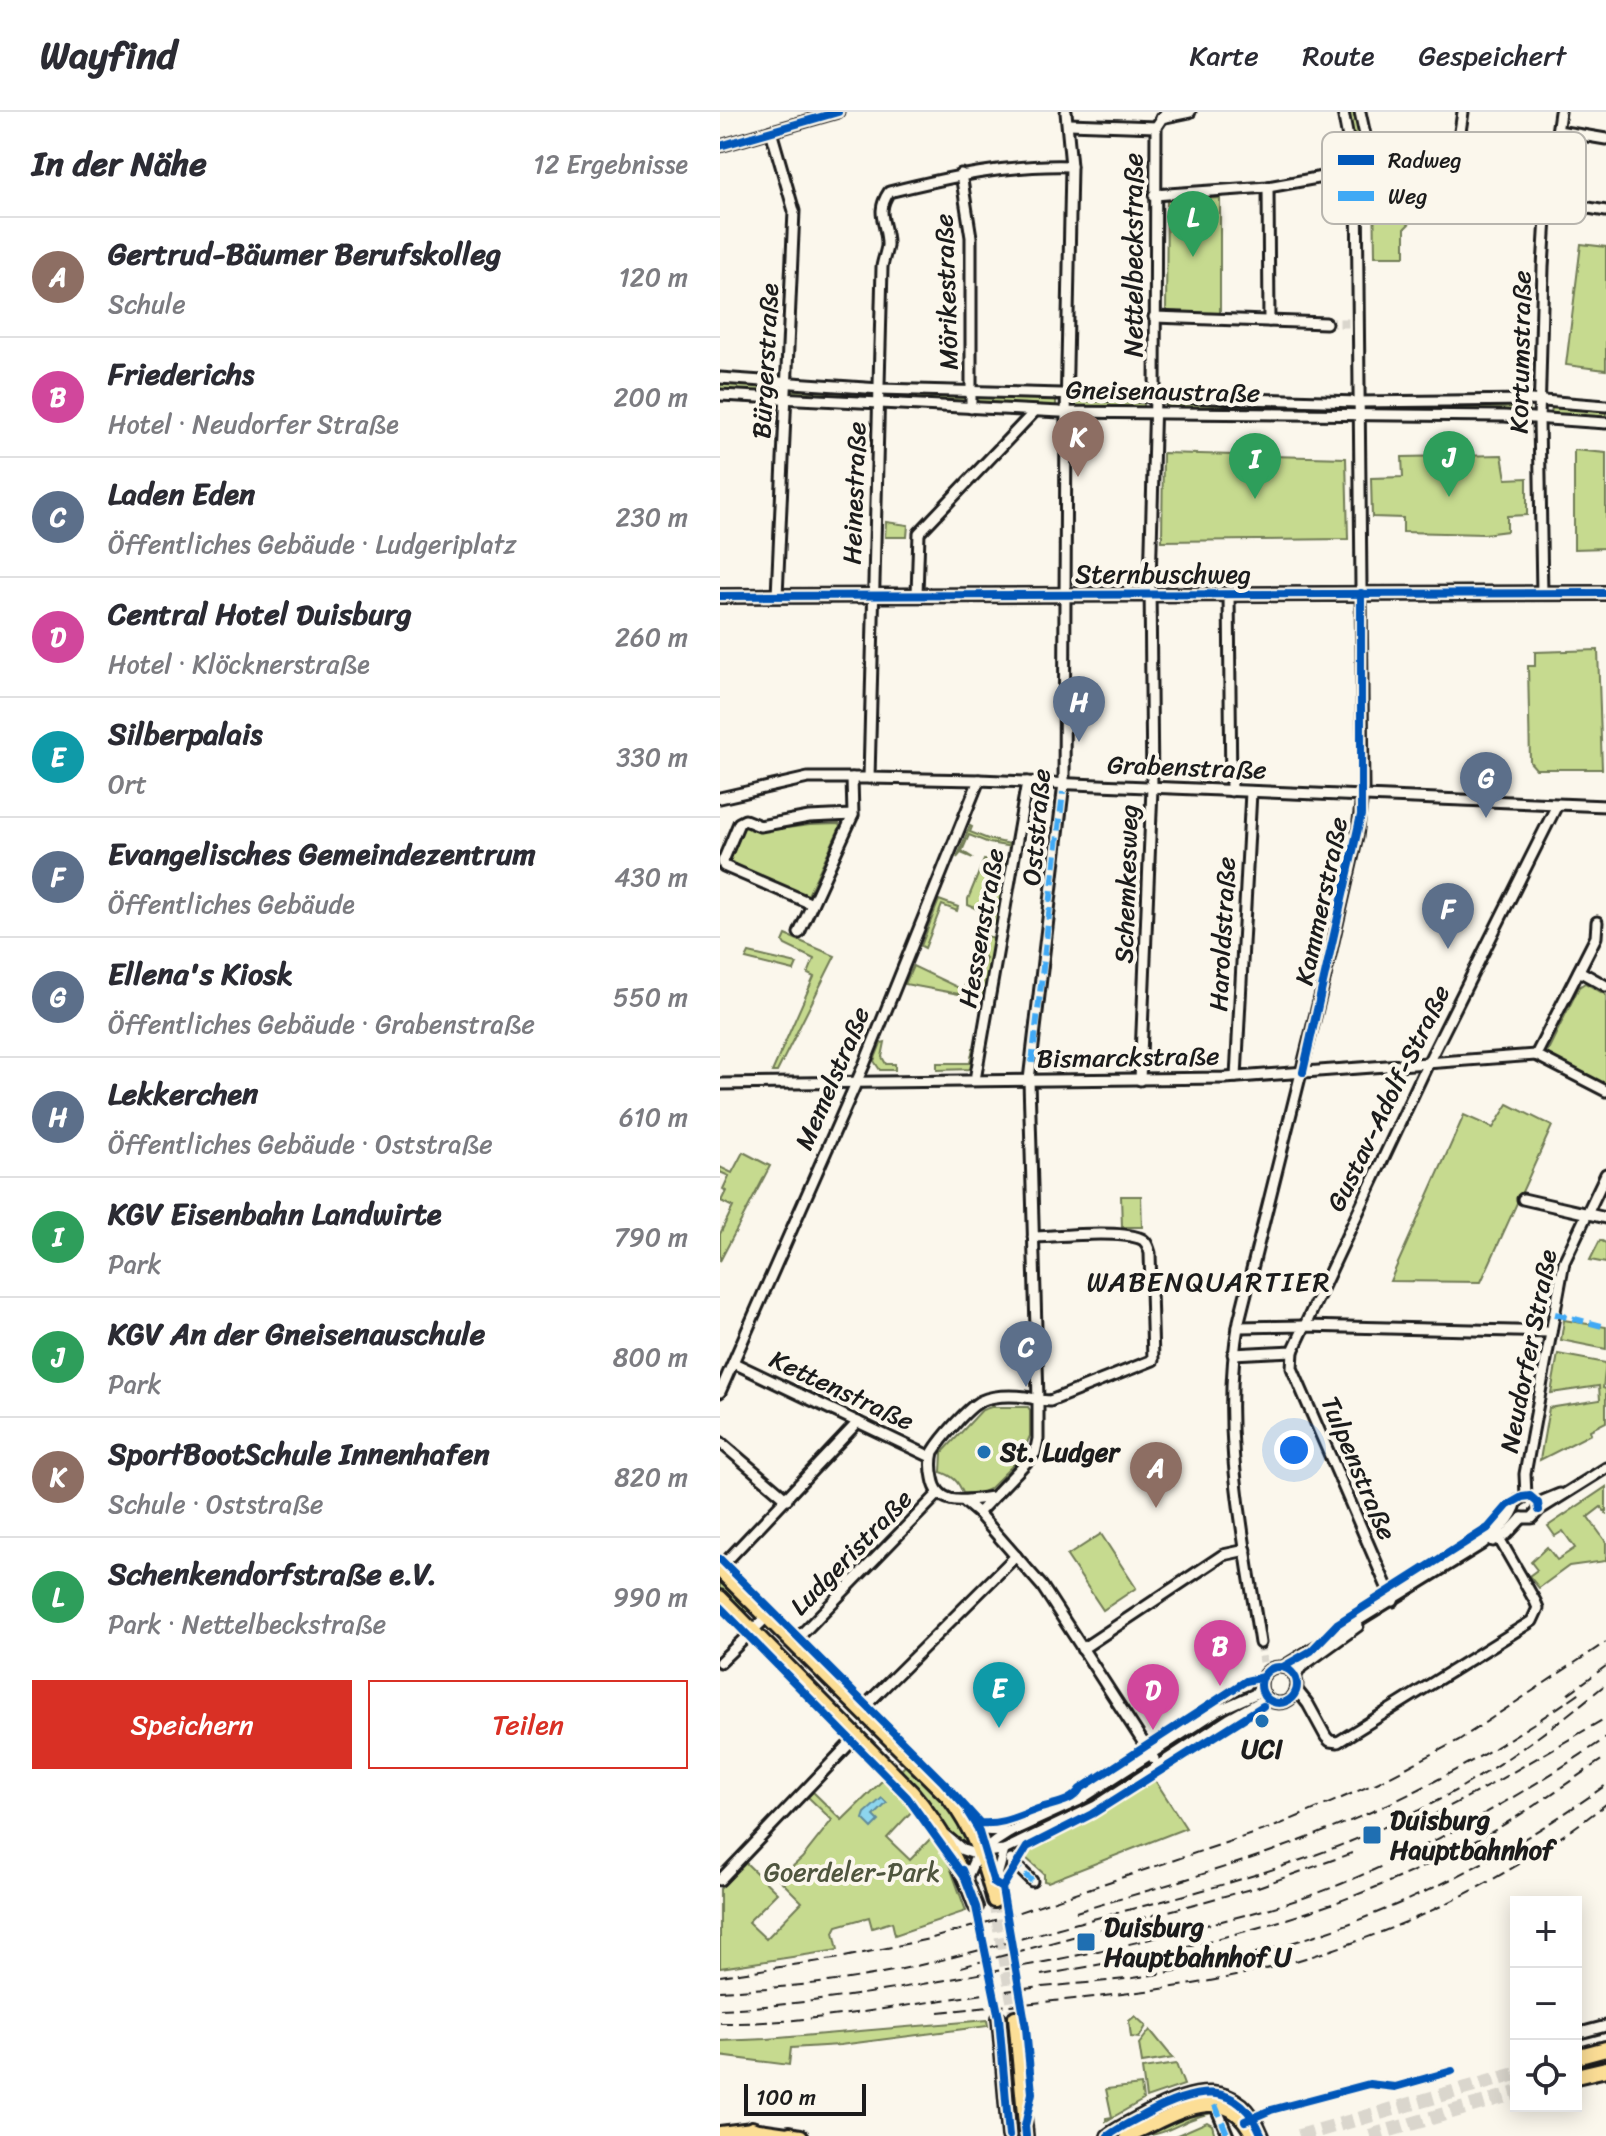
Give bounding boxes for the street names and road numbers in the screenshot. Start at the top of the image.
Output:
street label: Nettelbeckstraße [1110,153,1156,357]
street label: Mörikestraße [920,213,972,371]
street label: Kortumstraße [1496,270,1544,434]
street label: Bürgerstraße [738,282,792,440]
street label: Gneisenaustraße [1065,366,1261,416]
street label: Heinestraße [829,421,879,565]
street label: Sternbuschweg [1075,551,1251,597]
street label: Grabenstraße [1106,741,1268,793]
street label: Oststraße [1008,767,1064,887]
street label: Schemkesweg [1100,804,1152,964]
street label: Kammerstraße [1281,813,1361,989]
street label: Hessenstraße [944,844,1018,1012]
street label: Haroldstraße [1195,856,1249,1012]
street label: Gustav-Adolf-Straße [1313,977,1463,1219]
street label: Memelstraße [781,999,883,1157]
street label: Bismarckstraße [1036,1032,1220,1082]
street label: Neudorfer Straße [1486,1245,1570,1457]
street label: Kettenstraße [762,1336,922,1444]
street label: Tulpenstraße [1308,1389,1410,1547]
street label: Ludgeristraße [778,1478,924,1626]

